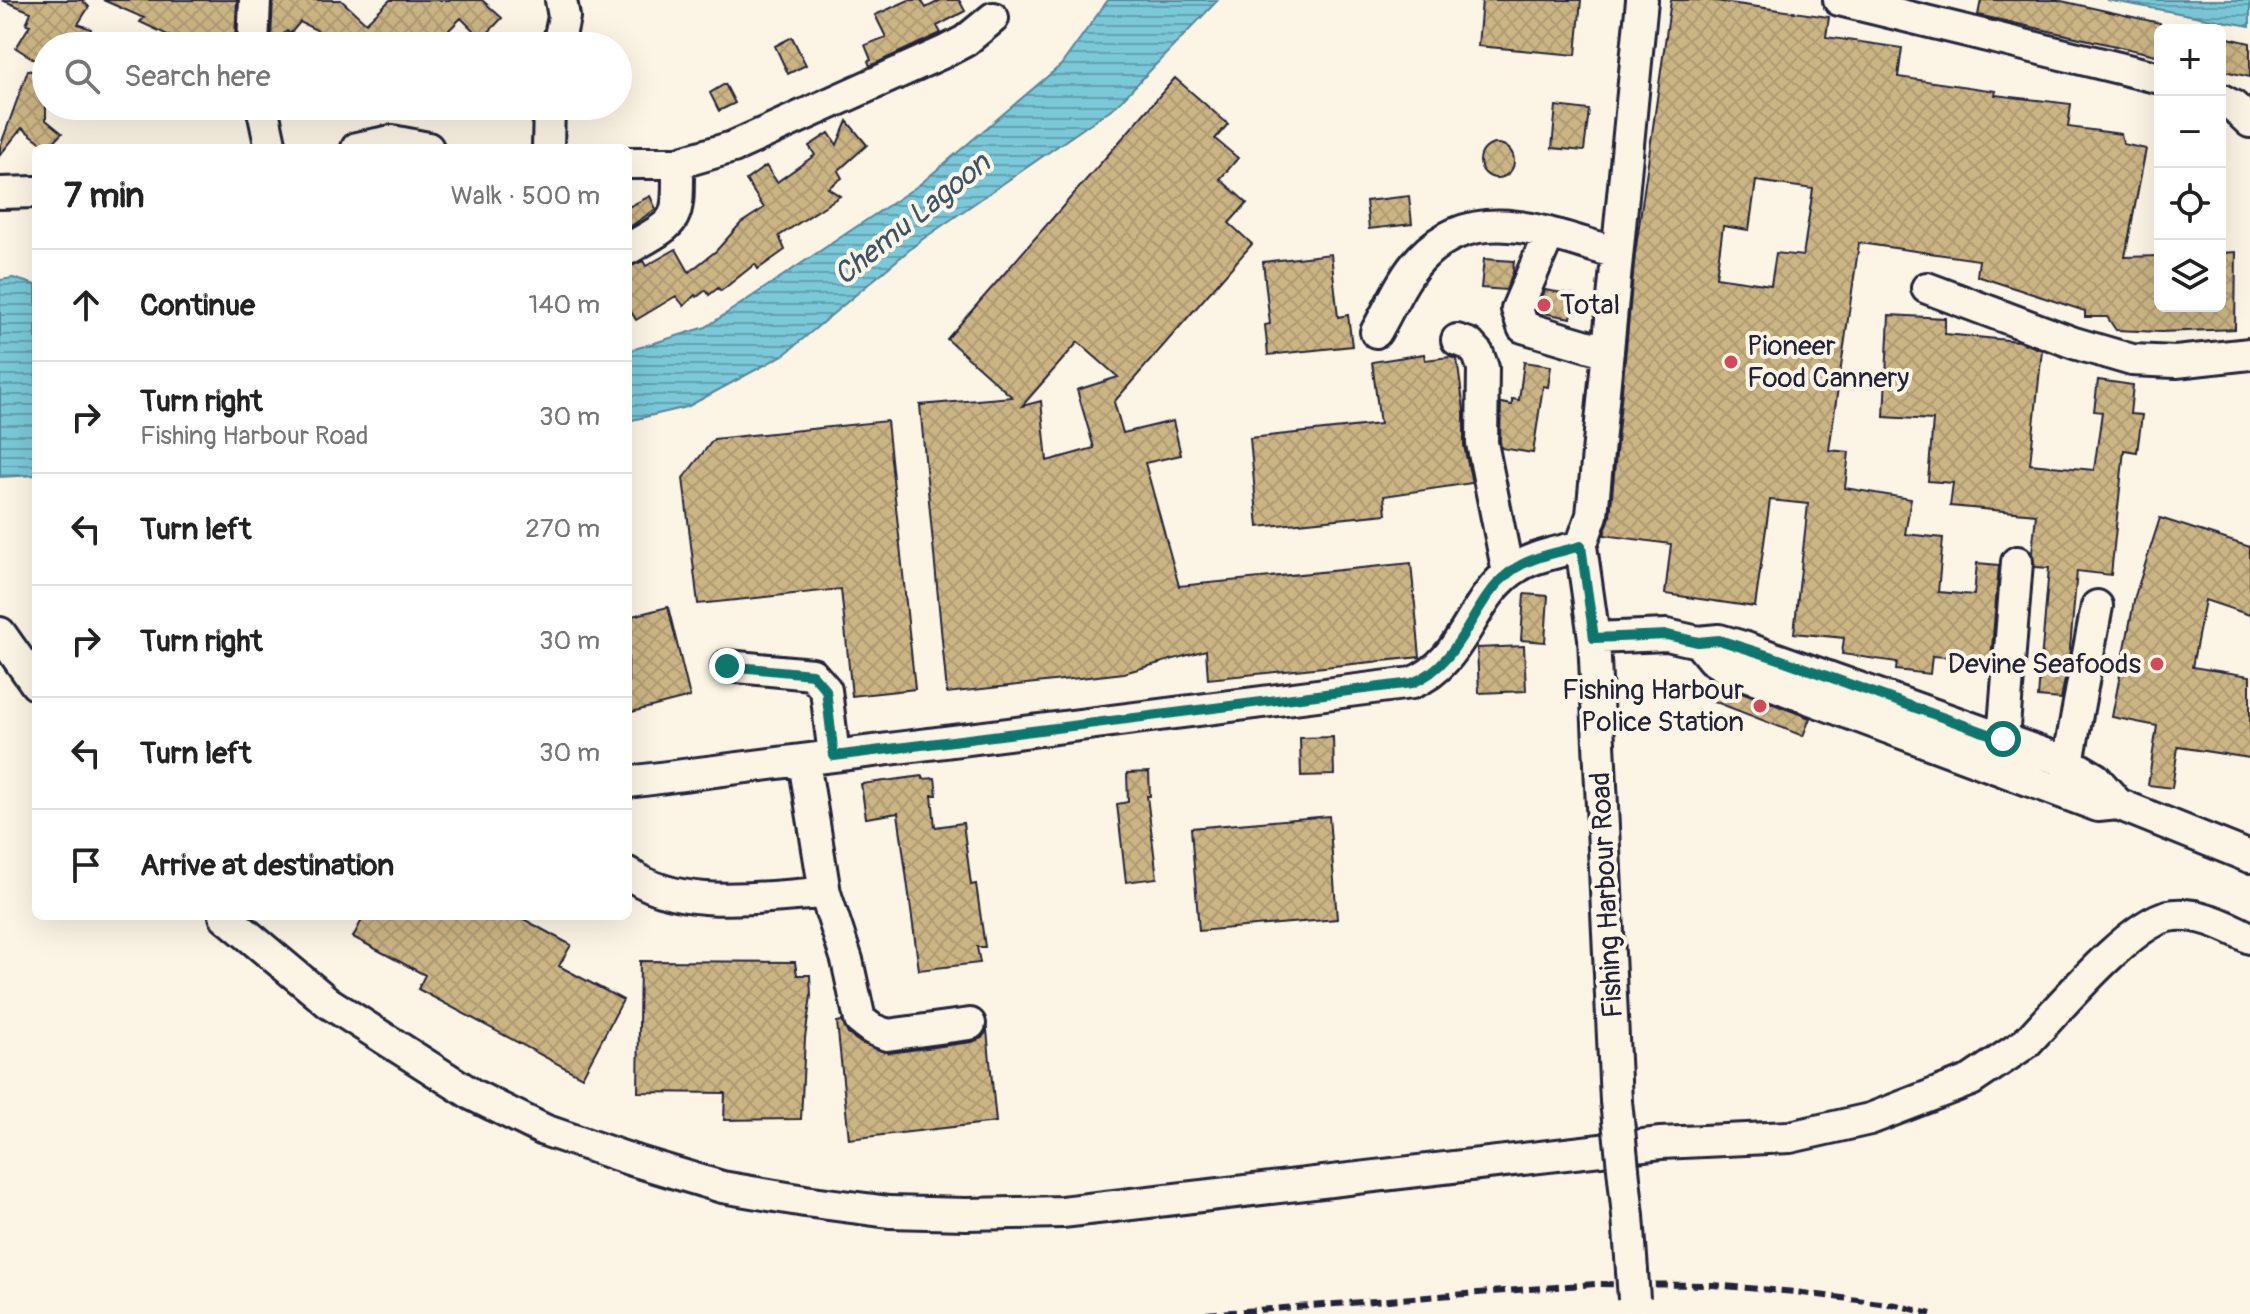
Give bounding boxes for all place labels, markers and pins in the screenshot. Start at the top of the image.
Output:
place label: Total [1560,288,1620,323]
marker: Total [1535,296,1553,314]
place label: Pioneer Food Cannery [1747,329,1909,396]
marker: Pioneer Food Cannery [1722,353,1740,371]
place label: Devine Seafoods [1947,647,2141,682]
marker: Devine Seafoods [2148,655,2166,673]
place label: Fishing Harbour Police Station [1562,673,1744,740]
marker: Fishing Harbour Police Station [1751,697,1769,715]

